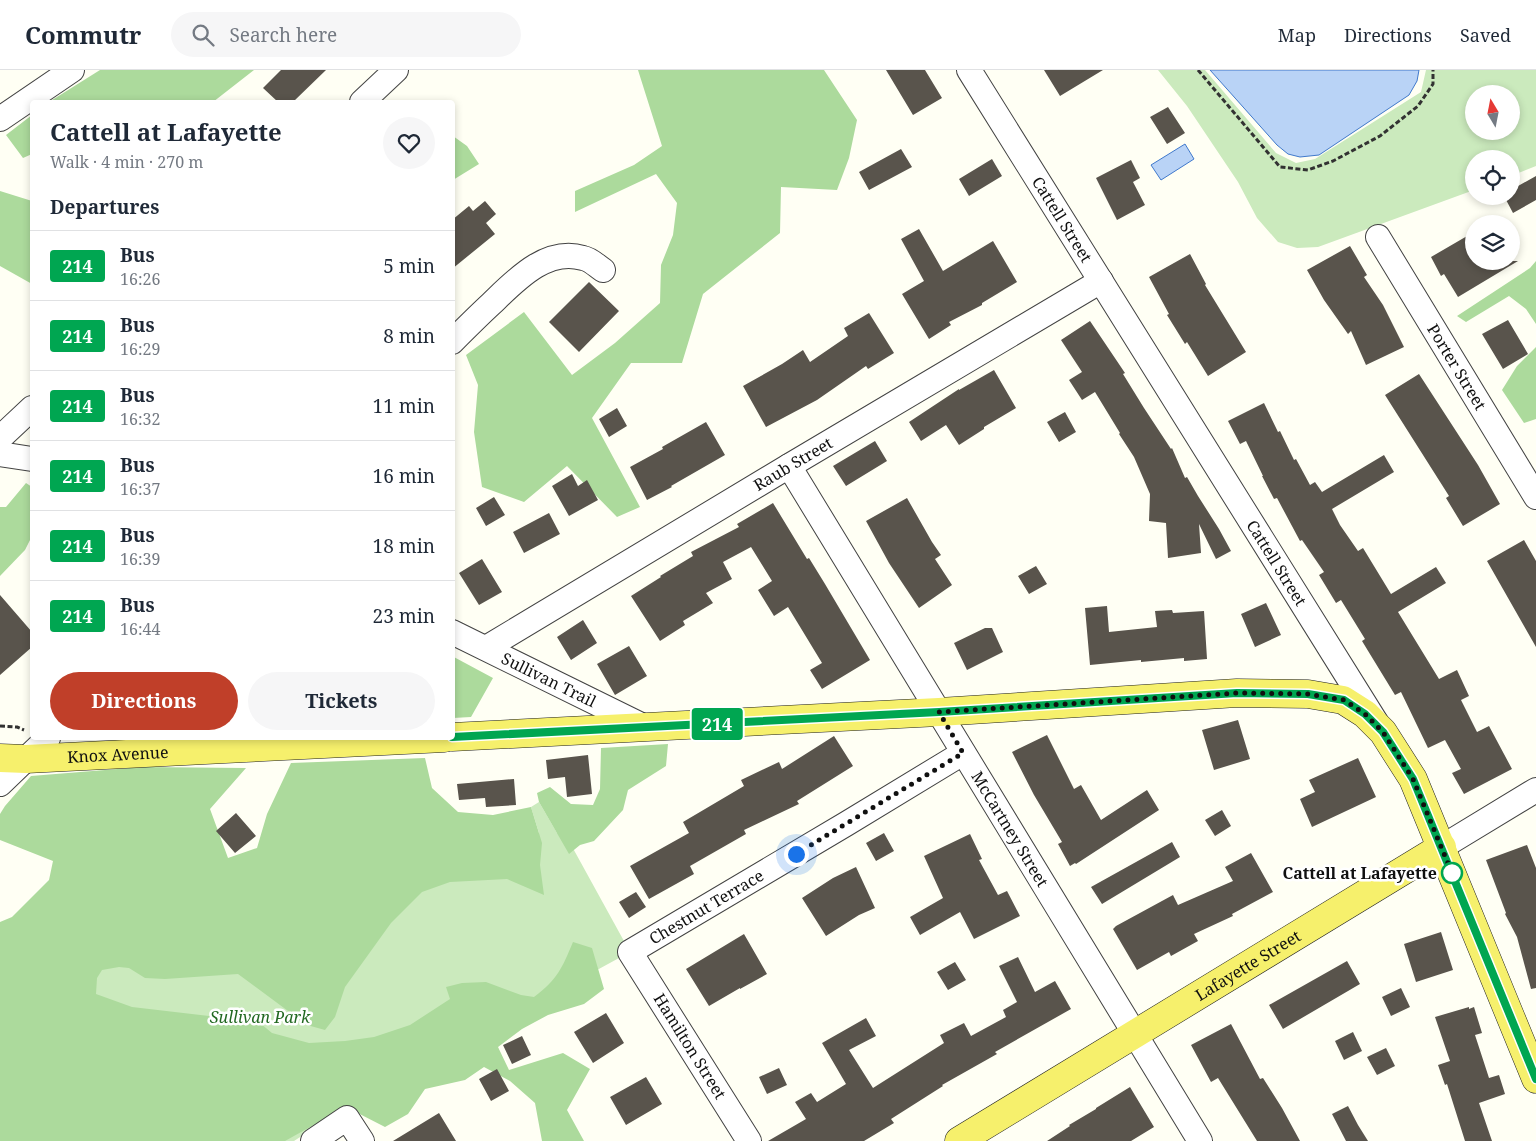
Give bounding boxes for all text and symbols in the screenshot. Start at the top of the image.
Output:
search box [171,12,521,57]
text: Commutr [25,18,141,51]
icon: search [189,21,217,49]
text: Search here [229,22,337,48]
text: Map [1278,23,1316,47]
text: Directions [1344,23,1432,47]
text: Saved [1460,23,1511,47]
north arrow [1465,85,1520,140]
map controls [1465,85,1520,270]
text: Cattell at Lafayette [50,115,282,148]
button: heart [383,117,435,169]
button: locate [1465,150,1520,205]
text: Walk · 4 min · 270 m [50,151,203,173]
street label: Cattell Street [1027,172,1098,267]
text: Departures [50,194,159,220]
button: layers [1465,215,1520,270]
text: Bus [120,242,155,268]
text: 5 min [383,253,435,279]
text: 214 [62,254,93,278]
text: 16:26 [120,268,160,290]
text: Bus [120,312,155,338]
street label: Porter Street [1422,320,1492,414]
text: 8 min [383,323,435,349]
text: 214 [62,324,93,348]
text: 16:29 [120,338,160,360]
text: Bus [120,382,155,408]
text: 11 min [373,393,435,419]
text: 214 [62,394,93,418]
text: 16:32 [120,408,160,430]
street label: Raub Street [749,432,837,496]
text: Bus [120,452,155,478]
text: 16 min [373,463,435,489]
text: 214 [62,464,93,488]
text: 16:37 [120,478,160,500]
street label: Cattell Street [1242,516,1312,610]
text: Bus [120,522,155,548]
text: 18 min [373,533,435,559]
text: 214 [62,534,93,558]
text: 16:39 [120,548,160,570]
text: Bus [120,592,155,618]
text: 23 min [373,603,435,629]
text: 214 [62,604,93,628]
text: 16:44 [120,618,160,640]
street label: Sullivan Trail [498,647,600,712]
button: Directions [50,672,238,730]
button: Tickets [248,672,435,730]
line badge: 214 [688,708,746,740]
text: 214 [702,712,732,736]
street label: Knox Avenue [67,741,169,768]
street label: McCartney Street [966,767,1054,891]
your location [784,842,809,867]
place label: Cattell at Lafayette [1283,862,1437,884]
marker: Cattell at Lafayette [1441,862,1463,884]
street label: Chestnut Terrace [645,864,768,949]
street label: Lafayette Street [1191,925,1305,1006]
street label: Hamilton Street [649,989,732,1103]
park label: Sullivan Park [210,1006,311,1028]

